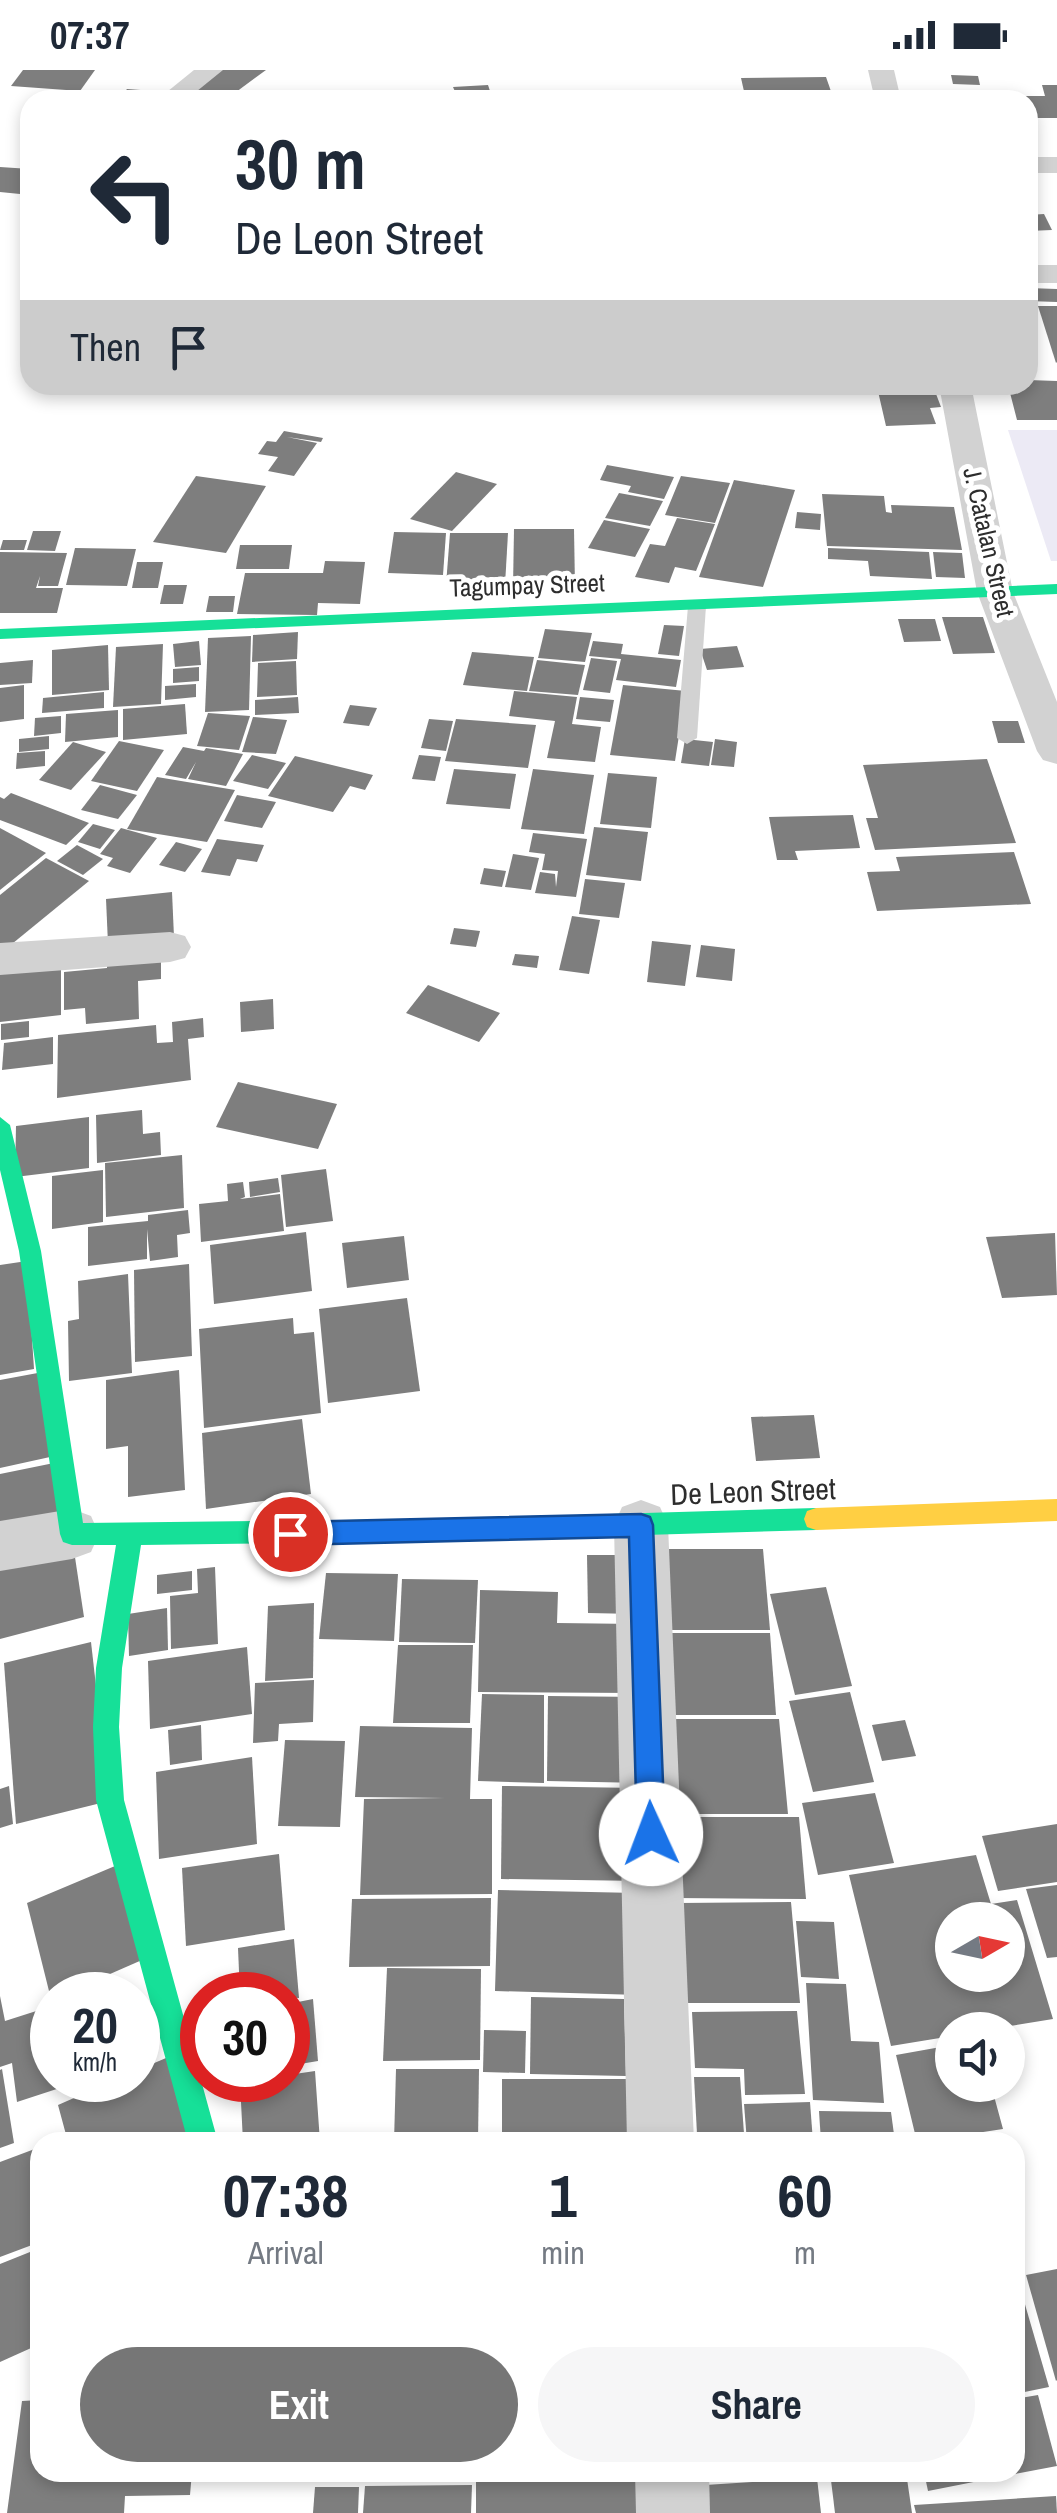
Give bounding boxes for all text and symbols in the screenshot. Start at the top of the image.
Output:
text: 07:37 [50,10,130,61]
text: 30 m [235,117,366,211]
icon: left [70,130,200,260]
text: De Leon Street [235,207,483,268]
icon: arrive [161,320,216,375]
text: Then [70,322,141,373]
street label: J. Catalan Street [955,464,1023,621]
street label: Tagumpay Street [449,565,606,605]
street label: De Leon Street [670,1468,837,1514]
pin [248,1492,333,1577]
icon: arrive [263,1507,318,1562]
position arrow [599,1782,703,1886]
north arrow [935,1902,1025,1992]
map controls [935,1902,1025,2102]
speed limit sign: 30 [180,1972,310,2102]
text: 20 [72,1991,118,2059]
button: sound [935,2012,1025,2102]
text: km/h [73,2045,117,2079]
text: 07:38 [223,2155,349,2236]
text: 1 [549,2155,577,2236]
text: 60 [778,2155,832,2236]
text: Arrival [248,2231,323,2274]
text: min [541,2231,585,2274]
text: m [794,2231,816,2274]
button: Exit [80,2347,518,2462]
button: Share [538,2347,975,2462]

